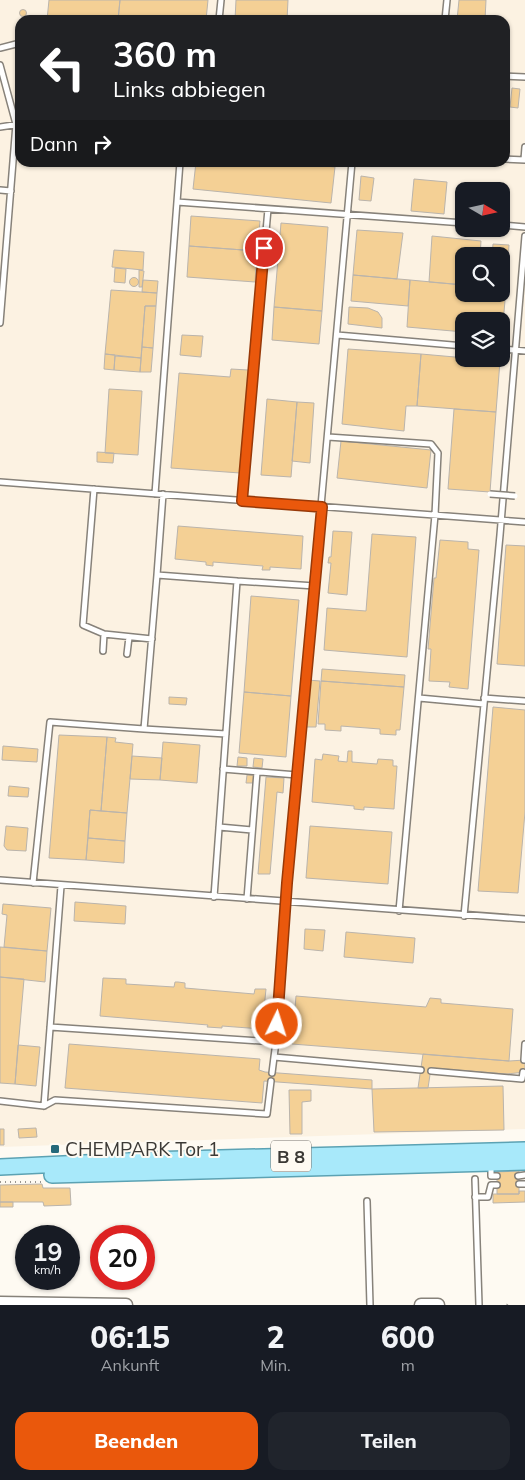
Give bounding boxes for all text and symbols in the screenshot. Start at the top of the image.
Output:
text: 360 m [113,32,217,76]
icon: left [30,35,95,100]
text: Links abbiegen [113,75,266,103]
icon: right [88,130,116,158]
text: Dann [30,132,78,156]
north arrow [455,182,510,238]
map controls [455,182,510,367]
pin [243,227,285,269]
icon: arrive [250,234,278,262]
button: search [455,247,510,302]
button: layers [455,312,510,367]
position arrow [250,997,302,1049]
place label: CHEMPARK Tor 1 [65,1137,219,1161]
road number: B 8 [271,1140,311,1172]
marker: CHEMPARK Tor 1 [49,1143,61,1155]
speed limit sign: 20 [90,1225,155,1290]
text: 19 [32,1236,63,1267]
text: km/h [34,1262,61,1277]
text: 06:15 [90,1318,170,1356]
text: 2 [266,1318,284,1356]
text: 600 [381,1318,435,1356]
text: Ankunft [101,1355,159,1375]
text: Min. [260,1355,291,1375]
text: m [401,1355,415,1375]
button: Beenden [15,1412,258,1470]
button: Teilen [268,1412,510,1470]

